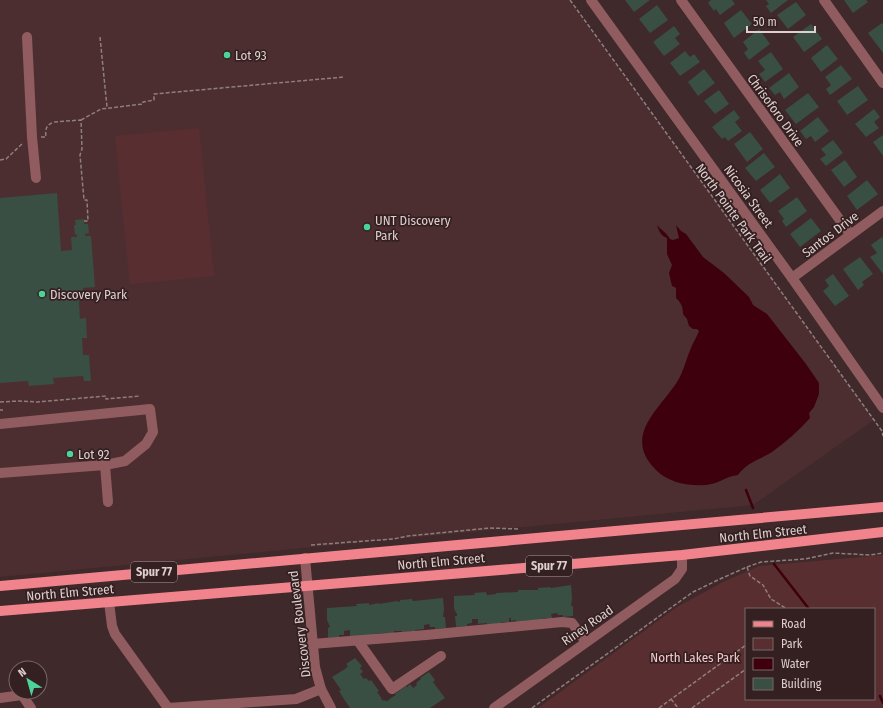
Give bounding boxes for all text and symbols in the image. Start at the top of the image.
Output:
scale bar [747,8,815,34]
text: 50 m [753,15,777,29]
place label: Lot 93 [235,48,267,63]
marker: Lot 93 [222,50,232,60]
street label: Chrisoforo Drive [744,71,807,149]
street label: North Pointe Park Trail [692,161,775,266]
street label: Nicosia Street [721,162,777,231]
street label: Santos Drive [799,208,861,260]
place label: UNT Discovery Park [375,213,451,243]
marker: UNT Discovery Park [362,222,372,232]
place label: Discovery Park [50,287,128,302]
marker: Discovery Park [37,289,47,299]
place label: Lot 92 [78,447,110,462]
marker: Lot 92 [65,449,75,459]
street label: North Elm Street [719,521,808,546]
street label: North Elm Street [397,550,486,573]
road number: Spur 77 [526,556,572,576]
road number: Spur 77 [131,562,177,582]
street label: Discovery Boulevard [285,570,313,678]
street label: North Elm Street [26,581,115,604]
street label: Riney Road [559,602,616,649]
legend [745,608,875,700]
text: Road [781,617,806,631]
text: Park [781,637,803,651]
park label: North Lakes Park [650,650,741,665]
text: Water [781,657,810,671]
north arrow [8,660,48,700]
text: N [16,665,29,680]
text: Building [781,677,822,691]

